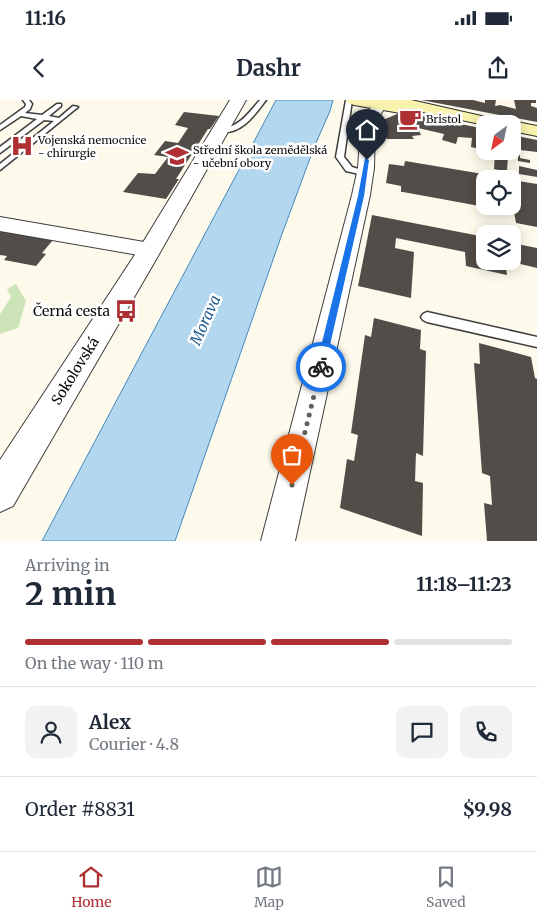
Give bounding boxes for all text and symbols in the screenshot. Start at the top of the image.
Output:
text: 11:16 [25,6,66,30]
icon: back [25,54,53,82]
text: Dashr [236,54,301,82]
icon: share [484,54,512,82]
cafe icon: Bristol [397,106,423,132]
pin [346,109,388,160]
place label: Bristol [426,112,462,126]
north arrow [476,115,521,160]
map controls [476,115,521,270]
icon: home [353,116,381,144]
hospital icon: Vojenská nemocnice - chirurgie [9,133,35,159]
place label: Vojenská nemocnice - chirurgie [37,133,147,160]
school or university icon: Střední škola zemědělská - učební obory [164,143,190,169]
place label: Střední škola zemědělská - učební obory [193,143,327,170]
button: locate [476,170,521,215]
button: layers [476,225,521,270]
water label: Morava [185,292,224,349]
bus stop icon: Černá cesta [113,298,139,324]
place label: Černá cesta [33,302,110,320]
street label: Sokolovská [47,333,103,408]
courier [296,342,346,392]
icon: bike [307,353,335,381]
pin [271,434,313,485]
icon: bag [278,441,306,469]
text: Arriving in [25,555,110,575]
text: 11:18–11:23 [416,572,512,596]
text: 2 min [25,574,116,614]
text: On the way · 110 m [25,653,164,673]
button: person [25,706,77,758]
button: chat [396,706,448,758]
button: phone [460,706,512,758]
text: Alex [89,710,131,734]
text: Courier · 4.8 [89,734,179,754]
text: Order #8831 [25,797,135,821]
text: $9.98 [462,797,512,821]
tab: Home [71,863,112,911]
tab: Map [254,863,284,911]
tab: Saved [426,863,466,911]

